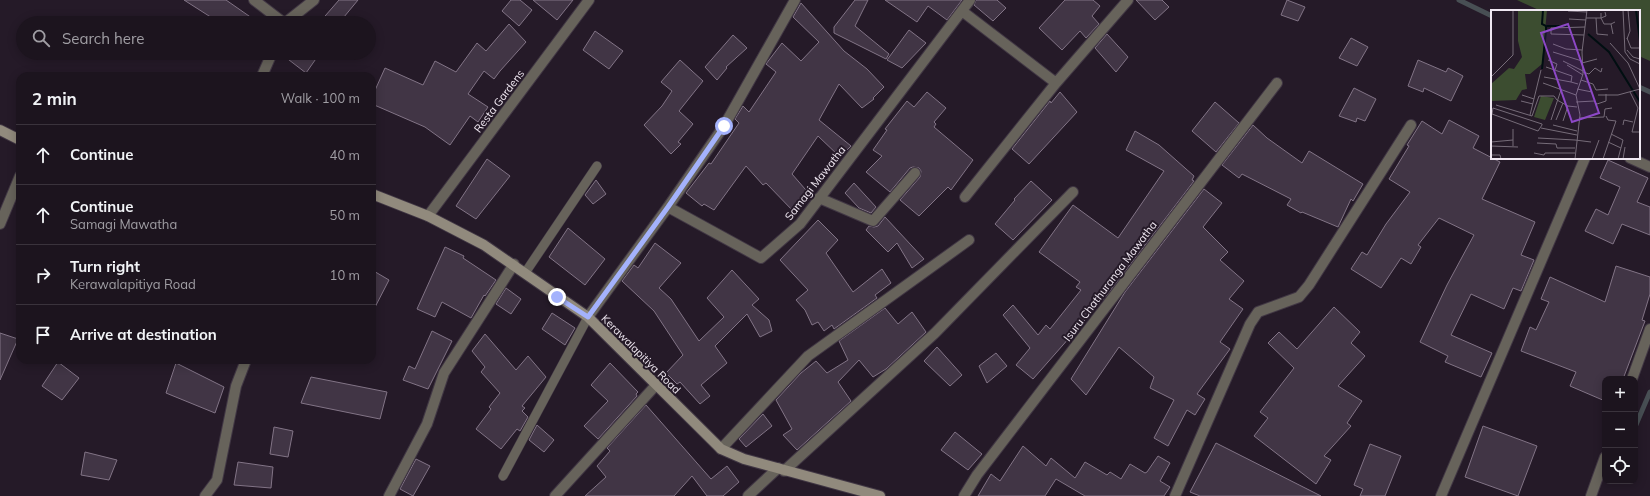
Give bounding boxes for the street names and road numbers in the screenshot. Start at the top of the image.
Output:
street label: Resta Gardens [471,67,527,135]
street label: Samagi Mawatha [782,143,848,223]
street label: Isuru Chathuranga Mawatha [1060,218,1160,344]
street label: Kerawalapitiya Road [598,311,684,397]

